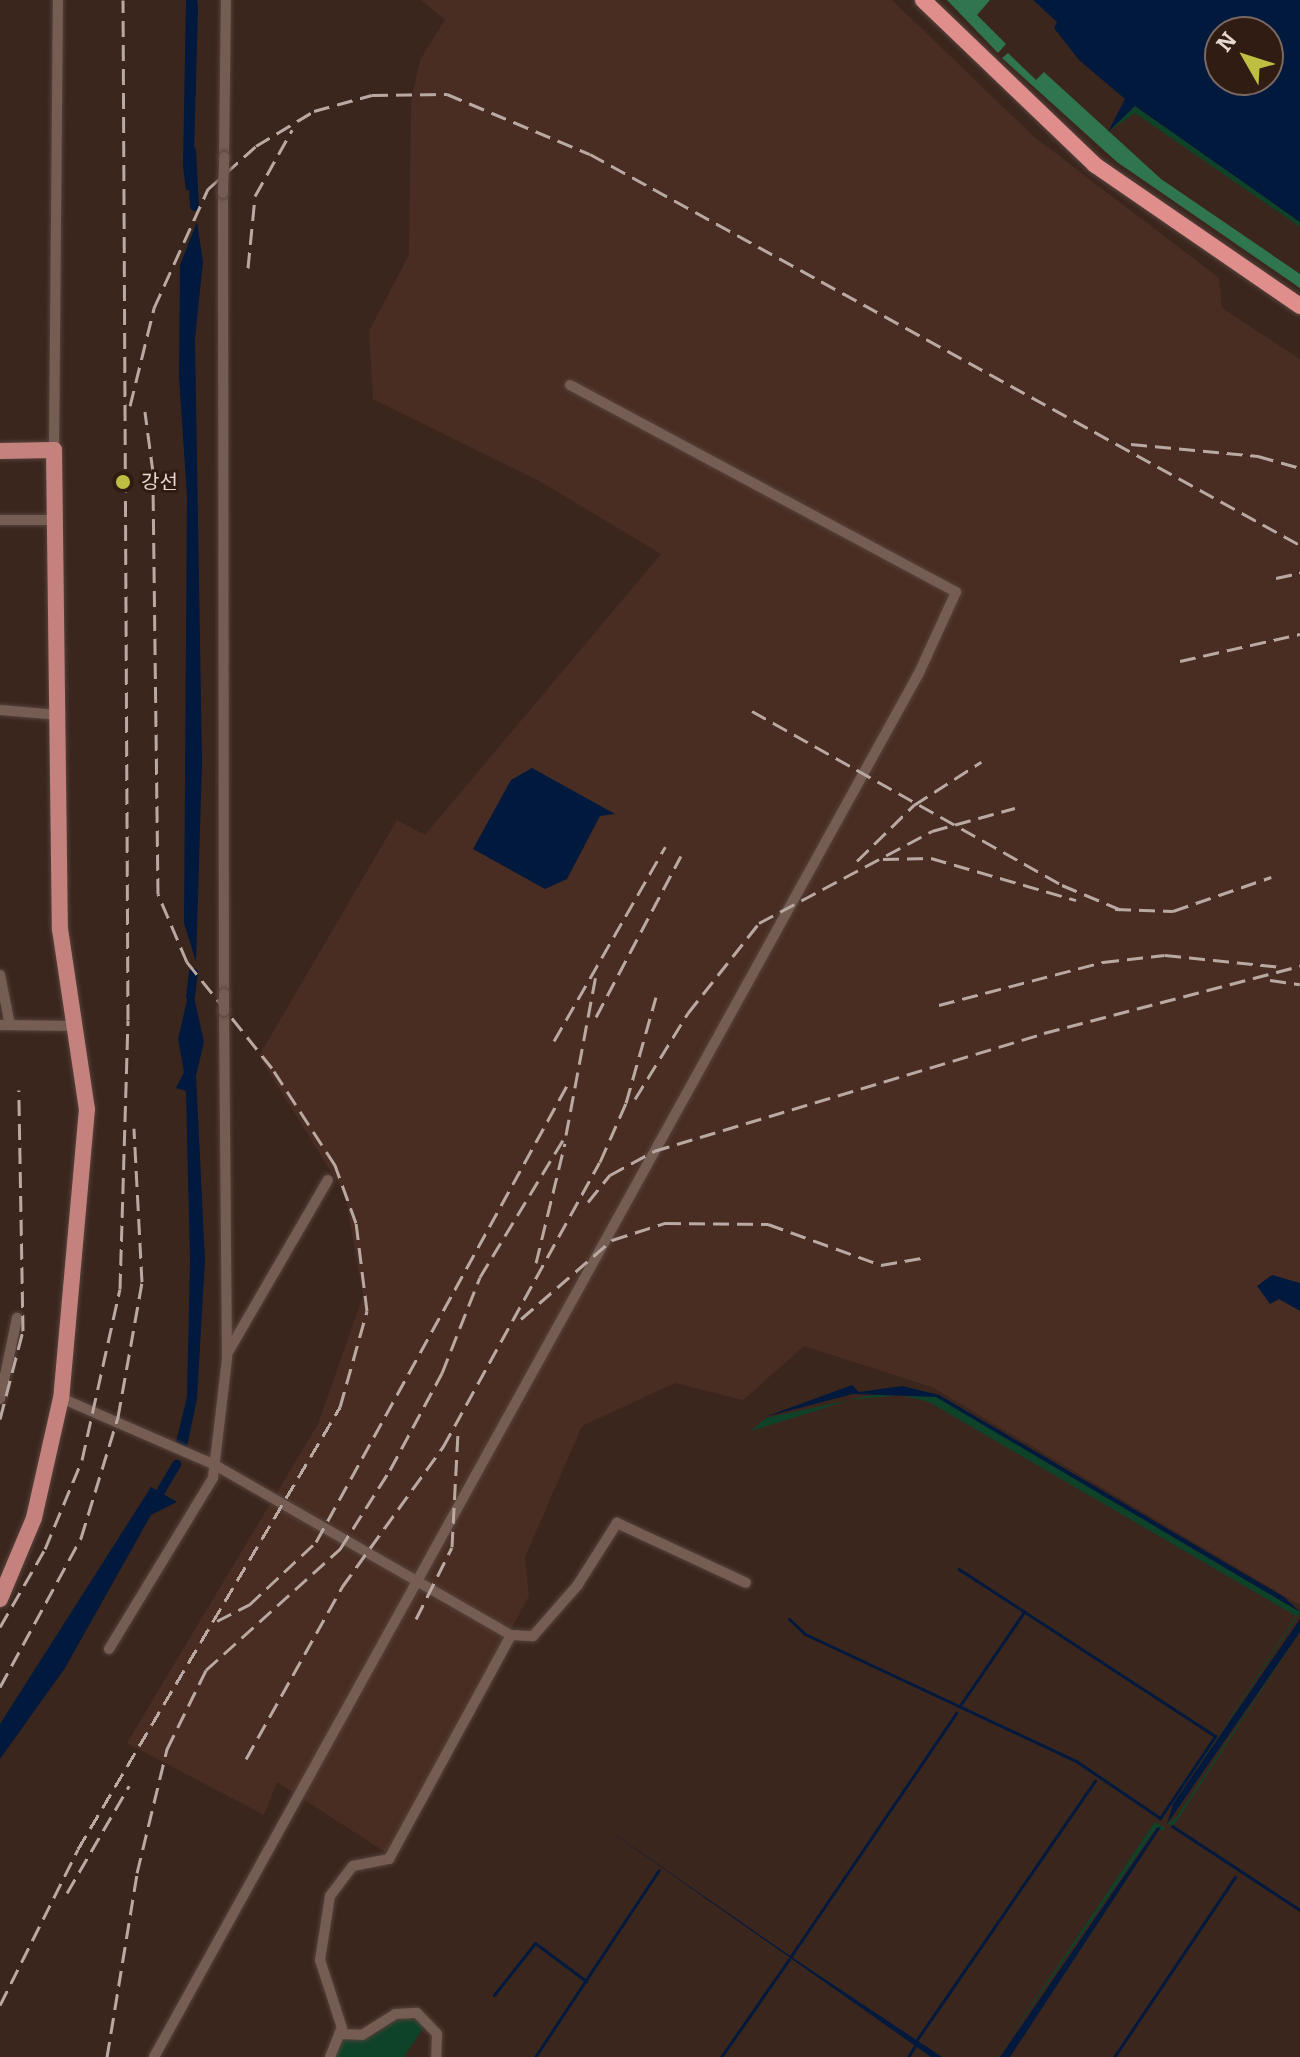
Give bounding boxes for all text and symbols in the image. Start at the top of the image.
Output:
north arrow [1204,16,1284,96]
text: N [1211,27,1242,57]
place label: 강선 [141,470,178,494]
marker: 강선 [112,471,134,493]

